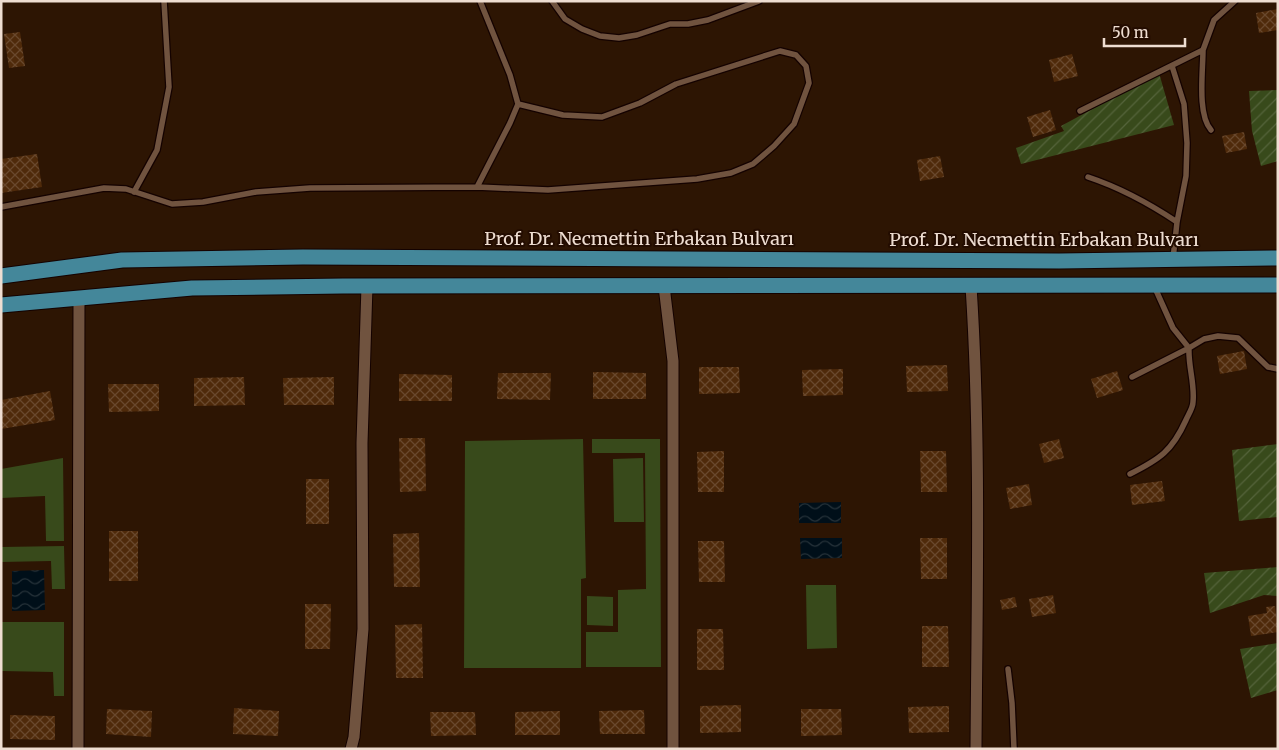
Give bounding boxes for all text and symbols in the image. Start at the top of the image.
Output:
scale bar [1104,15,1185,47]
text: 50 m [1112,23,1149,42]
street label: Prof. Dr. Necmettin Erbakan Bulvarı [484,227,794,250]
street label: Prof. Dr. Necmettin Erbakan Bulvarı [889,228,1199,251]

